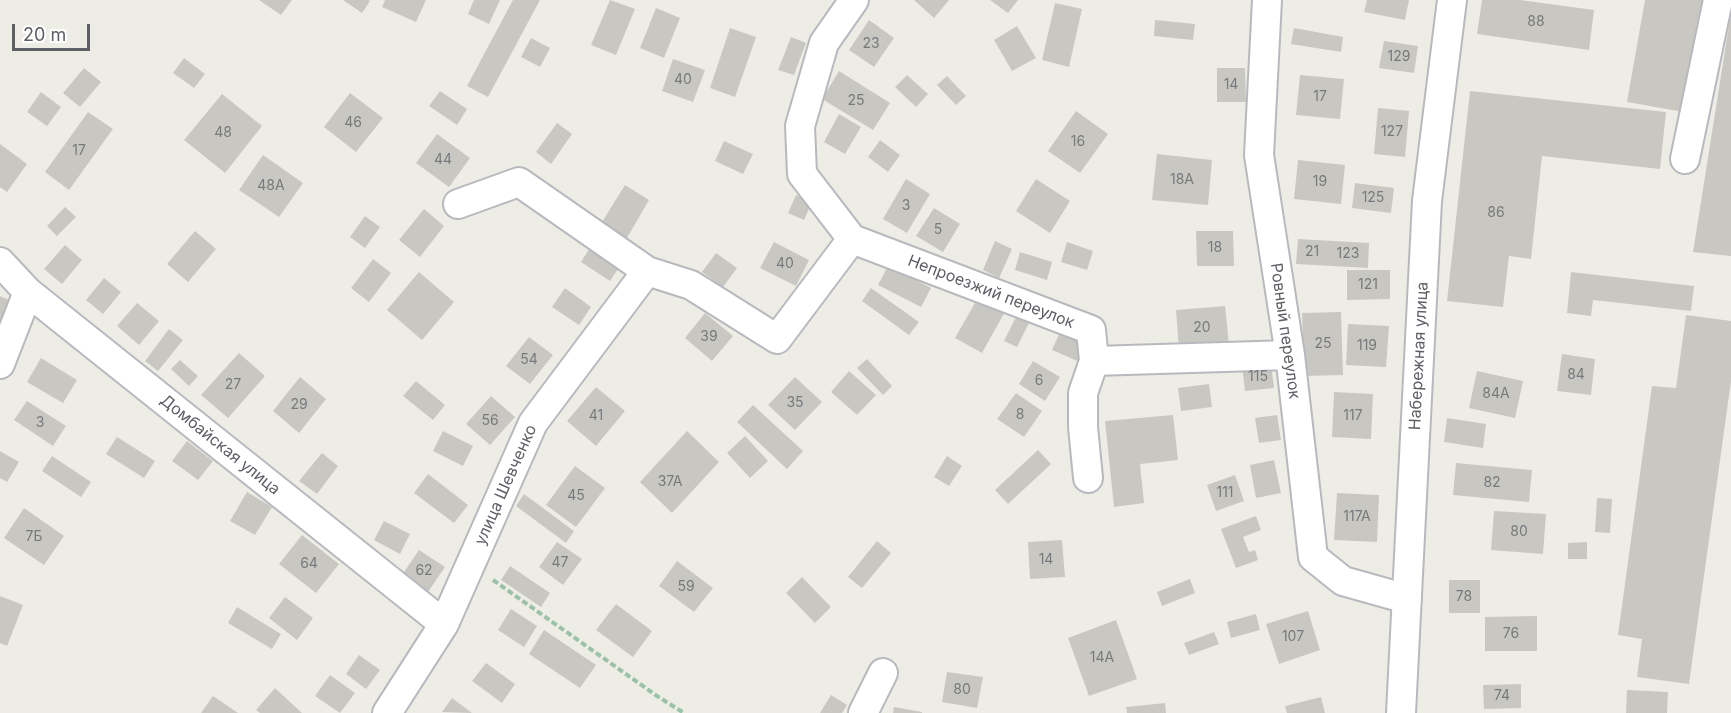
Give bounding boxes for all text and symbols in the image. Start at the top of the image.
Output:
scale bar [15,12,93,50]
house number: 88 [1527,14,1545,30]
text: 20 m [23,24,66,45]
house number: 23 [862,36,880,52]
house number: 129 [1388,49,1410,65]
house number: 40 [674,72,692,88]
house number: 14 [1224,77,1238,93]
house number: 17 [1313,89,1327,105]
house number: 25 [847,93,865,109]
house number: 46 [344,115,362,131]
house number: 127 [1381,124,1403,140]
house number: 48 [214,125,232,141]
house number: 16 [1071,134,1085,150]
house number: 17 [72,143,86,159]
house number: 44 [434,152,452,168]
house number: 18А [1170,172,1194,188]
house number: 19 [1313,174,1327,190]
house number: 48А [257,178,285,194]
house number: 125 [1362,190,1384,206]
house number: 3 [902,198,910,214]
house number: 86 [1487,205,1505,221]
house number: 5 [934,222,942,238]
house number: 18 [1208,240,1222,256]
house number: 21 [1305,244,1319,260]
house number: 123 [1337,246,1359,262]
street label: Непроезжий переулок [905,251,1077,333]
house number: 40 [776,256,794,272]
street label: Ровный переулок [1266,262,1304,400]
house number: 121 [1358,277,1378,293]
street label: Набережная улица [1406,281,1432,431]
house number: 20 [1193,320,1211,336]
house number: 39 [700,329,718,345]
house number: 25 [1314,336,1332,352]
house number: 119 [1357,338,1377,354]
house number: 54 [520,352,538,368]
house number: 84 [1567,367,1585,383]
house number: 115 [1248,369,1268,385]
house number: 6 [1035,373,1043,389]
house number: 27 [225,377,241,393]
house number: 84А [1482,386,1510,402]
street label: Домбайская улица [156,391,284,499]
house number: 35 [786,395,804,411]
house number: 29 [290,397,308,413]
house number: 8 [1016,407,1024,423]
house number: 41 [589,408,603,424]
house number: 117 [1343,408,1363,424]
house number: 56 [481,413,499,429]
house number: 3 [36,415,44,431]
street label: улица Шевченко [471,422,541,548]
house number: 37А [658,474,682,490]
house number: 82 [1483,475,1501,491]
house number: 111 [1216,485,1234,501]
house number: 45 [567,488,585,504]
house number: 117А [1343,509,1371,525]
house number: 80 [1510,524,1528,540]
house number: 7Б [26,529,42,545]
house number: 14 [1039,552,1053,568]
house number: 47 [552,555,568,571]
house number: 64 [300,556,318,572]
house number: 62 [415,563,433,579]
house number: 59 [677,579,695,595]
house number: 78 [1456,589,1472,605]
house number: 76 [1503,626,1519,642]
house number: 107 [1282,629,1304,645]
house number: 14А [1090,650,1114,666]
house number: 80 [953,682,971,698]
house number: 74 [1494,688,1510,704]

